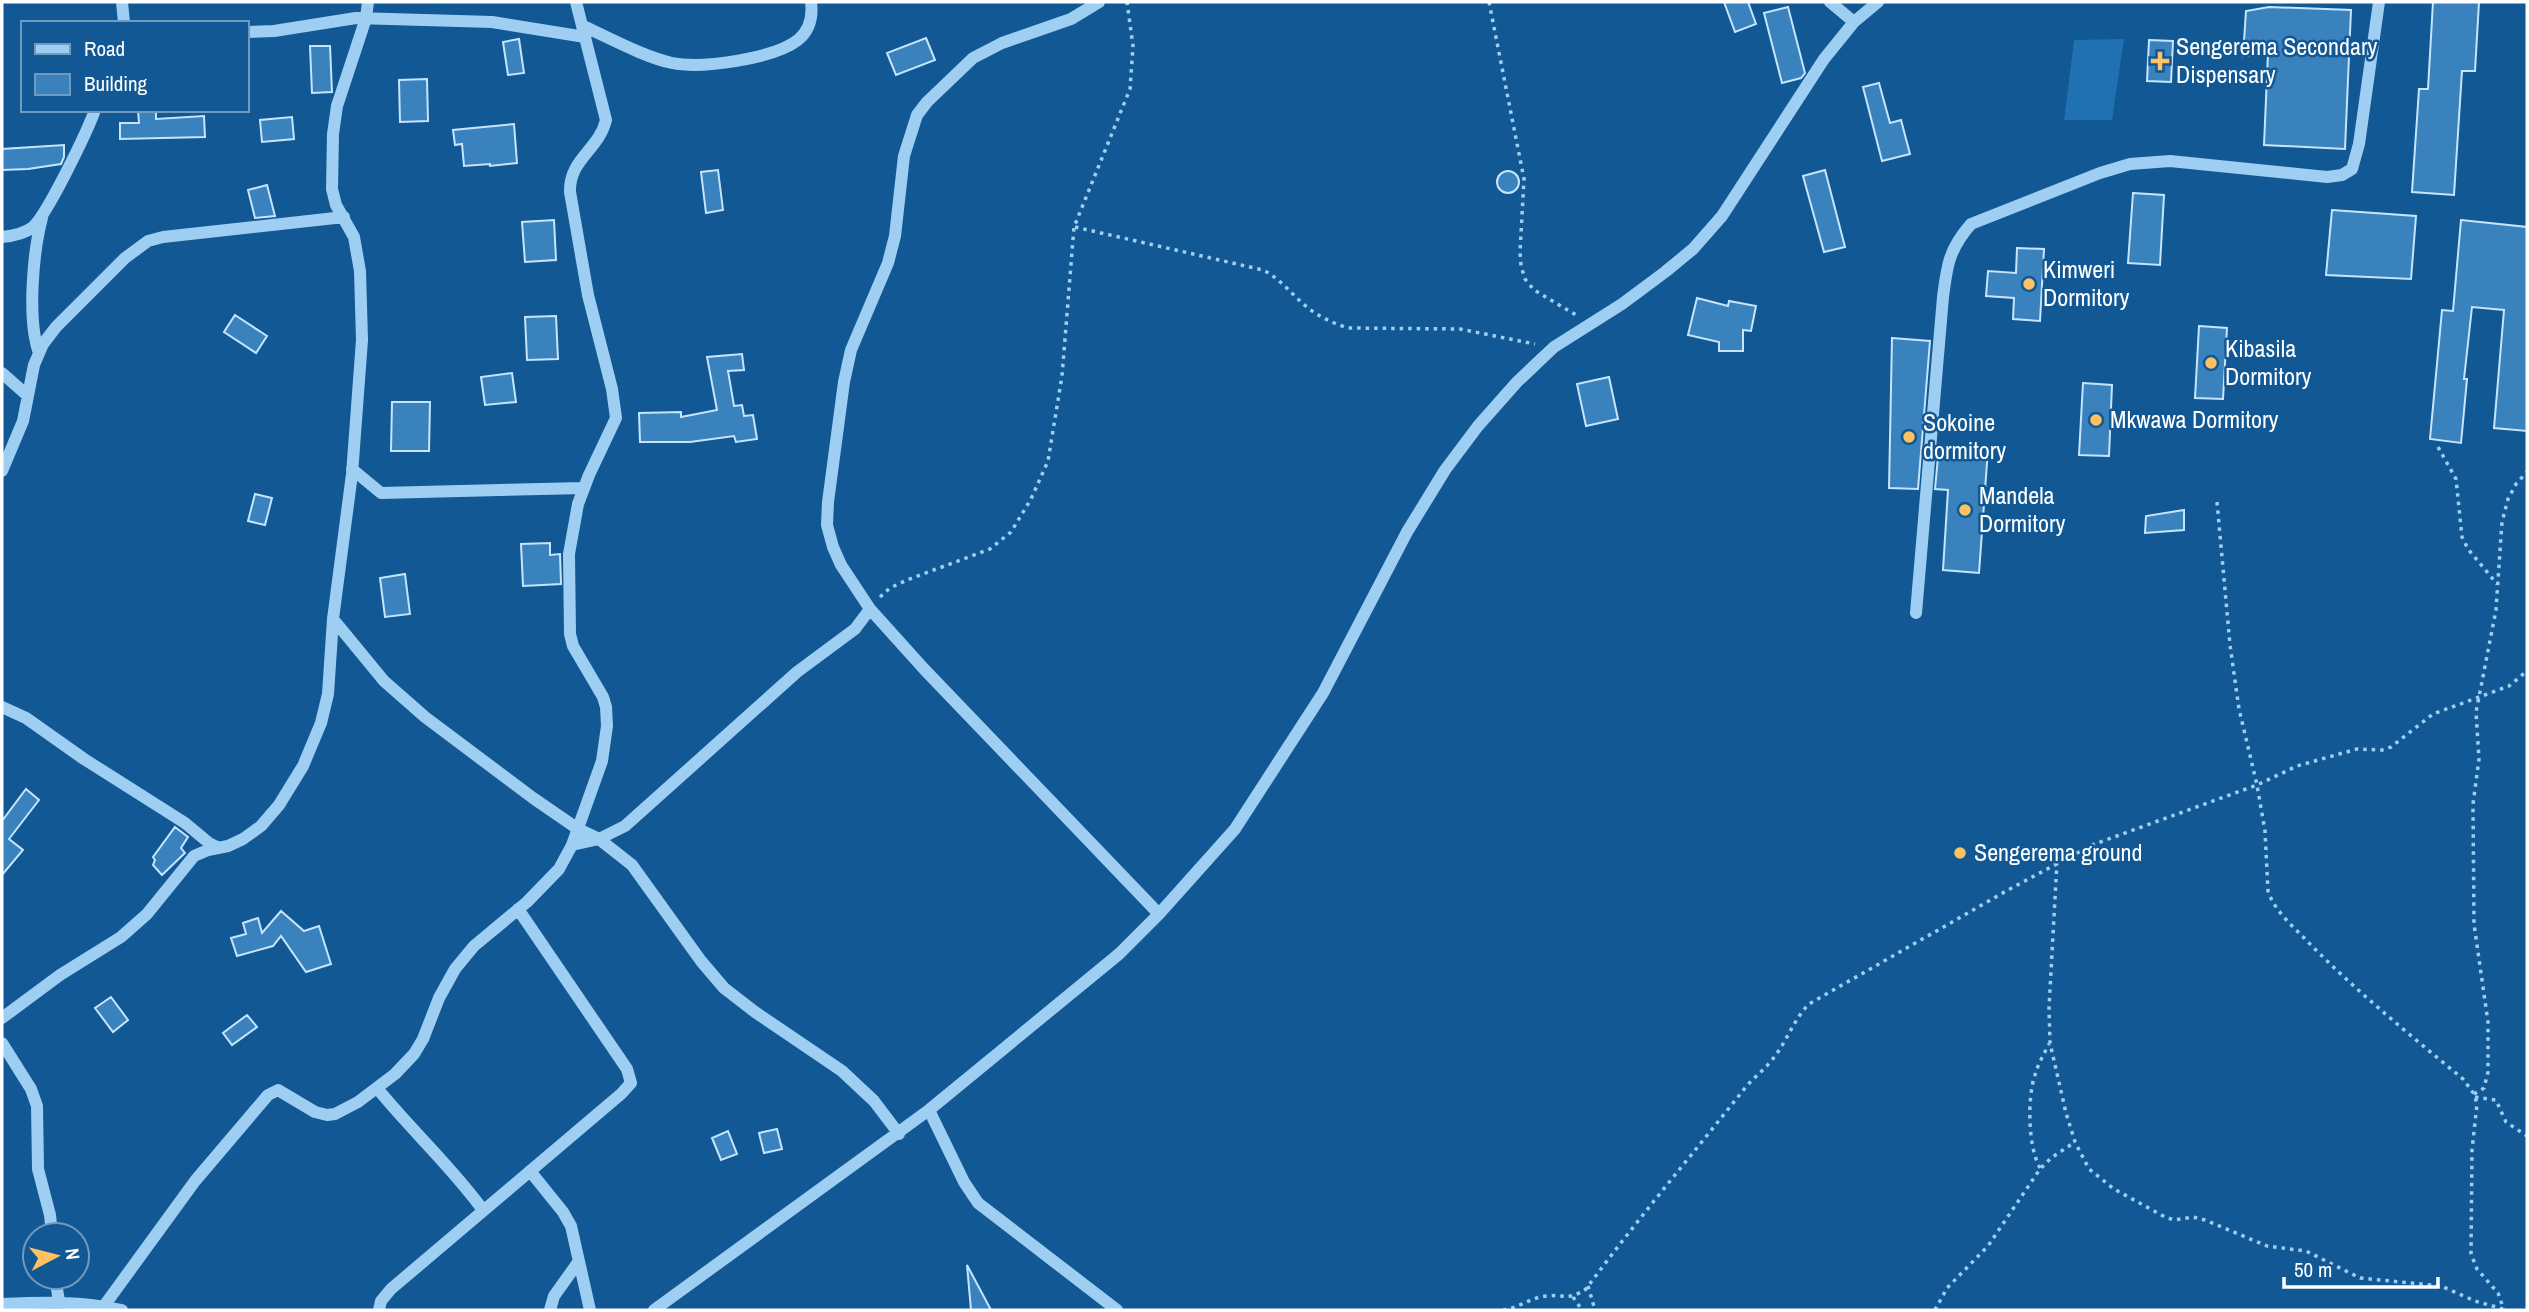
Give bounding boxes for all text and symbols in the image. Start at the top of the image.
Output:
legend [21,21,248,112]
place label: Sengerema Secondary Dispensary [2176,30,2377,90]
text: Road [84,34,125,63]
marker: Sengerema Secondary Dispensary [2150,51,2170,71]
text: Building [84,69,148,98]
place label: Kimweri Dormitory [2043,253,2130,313]
marker: Kimweri Dormitory [2021,276,2037,292]
place label: Kibasila Dormitory [2225,332,2312,392]
marker: Kibasila Dormitory [2203,355,2219,371]
place label: Mkwawa Dormitory [2110,403,2279,435]
place label: Sokoine dormitory [1923,406,2006,466]
marker: Mkwawa Dormitory [2088,412,2104,428]
marker: Sokoine dormitory [1901,429,1917,445]
place label: Mandela Dormitory [1979,479,2066,539]
marker: Mandela Dormitory [1957,502,1973,518]
place label: Sengerema ground [1974,836,2142,868]
marker: Sengerema ground [1952,845,1968,861]
north arrow [21,1221,91,1291]
scale bar [2284,1246,2438,1290]
text: N [59,1247,86,1261]
text: 50 m [2294,1255,2332,1284]

